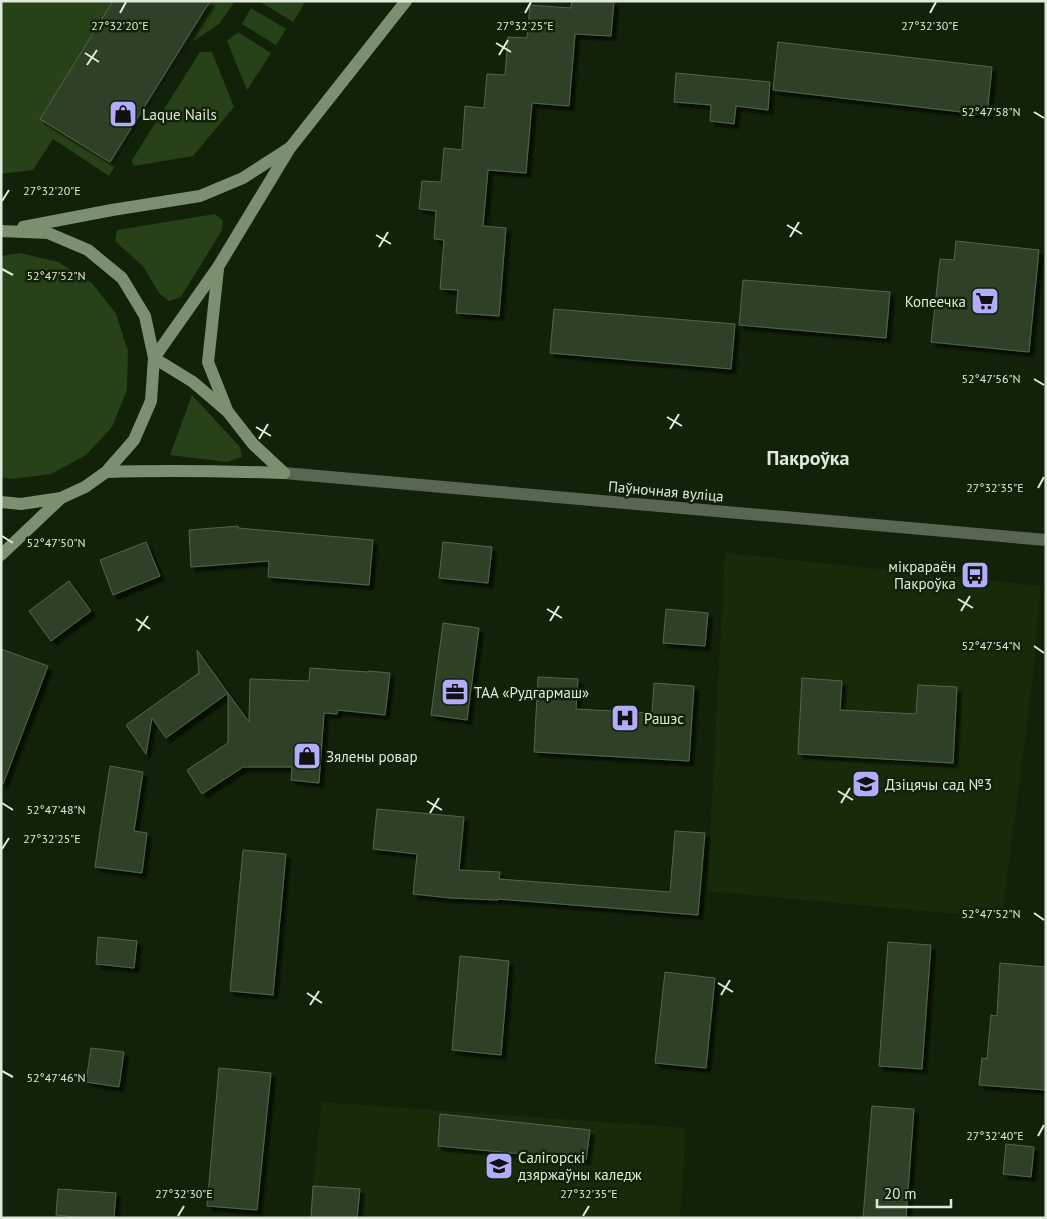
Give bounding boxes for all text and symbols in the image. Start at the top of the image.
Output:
text: 27°32'20"E [91,18,149,33]
text: 27°32'25"E [496,18,554,33]
text: 27°32'30"E [901,18,959,33]
shop icon: Laque Nails [108,99,138,129]
text: 52°47'58"N [961,104,1021,119]
place label: Laque Nails [142,105,217,124]
text: 27°32'20"E [23,183,81,198]
text: 52°47'52"N [26,268,86,283]
supermarket icon: Копеечка [970,286,1000,316]
place label: Копеечка [905,292,966,311]
text: 52°47'56"N [961,371,1021,386]
district label: Пакроўка [766,445,850,471]
street label: Паўночная вуліца [607,476,725,506]
text: 27°32'35"E [966,480,1024,495]
text: 52°47'50"N [26,535,86,550]
place label: мікрараён Пакроўка [888,557,956,593]
bus stop icon: мікрараён Пакроўка [960,560,990,590]
text: 52°47'54"N [961,638,1021,653]
office icon: ТАА «Рудгармаш» [440,677,470,707]
place label: ТАА «Рудгармаш» [474,683,589,702]
hospital icon: Рашэс [610,703,640,733]
place label: Рашэс [644,709,684,728]
shop icon: Зялены ровар [292,741,322,771]
place label: Зялены ровар [326,747,418,766]
school or university icon: Дзіцячы сад №3 [851,769,881,799]
place label: Дзіцячы сад №3 [885,775,992,794]
text: 52°47'48"N [26,802,86,817]
text: 27°32'25"E [23,831,81,846]
text: 52°47'52"N [961,906,1021,921]
text: 52°47'46"N [26,1070,86,1085]
text: 27°32'40"E [966,1128,1024,1143]
place label: Салігорскі дзяржаўны каледж [518,1148,642,1184]
school or university icon: Салігорскі дзяржаўны каледж [484,1151,514,1181]
scale bar [877,1176,951,1208]
text: 20 m [884,1184,917,1203]
text: 27°32'30"E [155,1186,213,1201]
text: 27°32'35"E [560,1186,618,1201]

